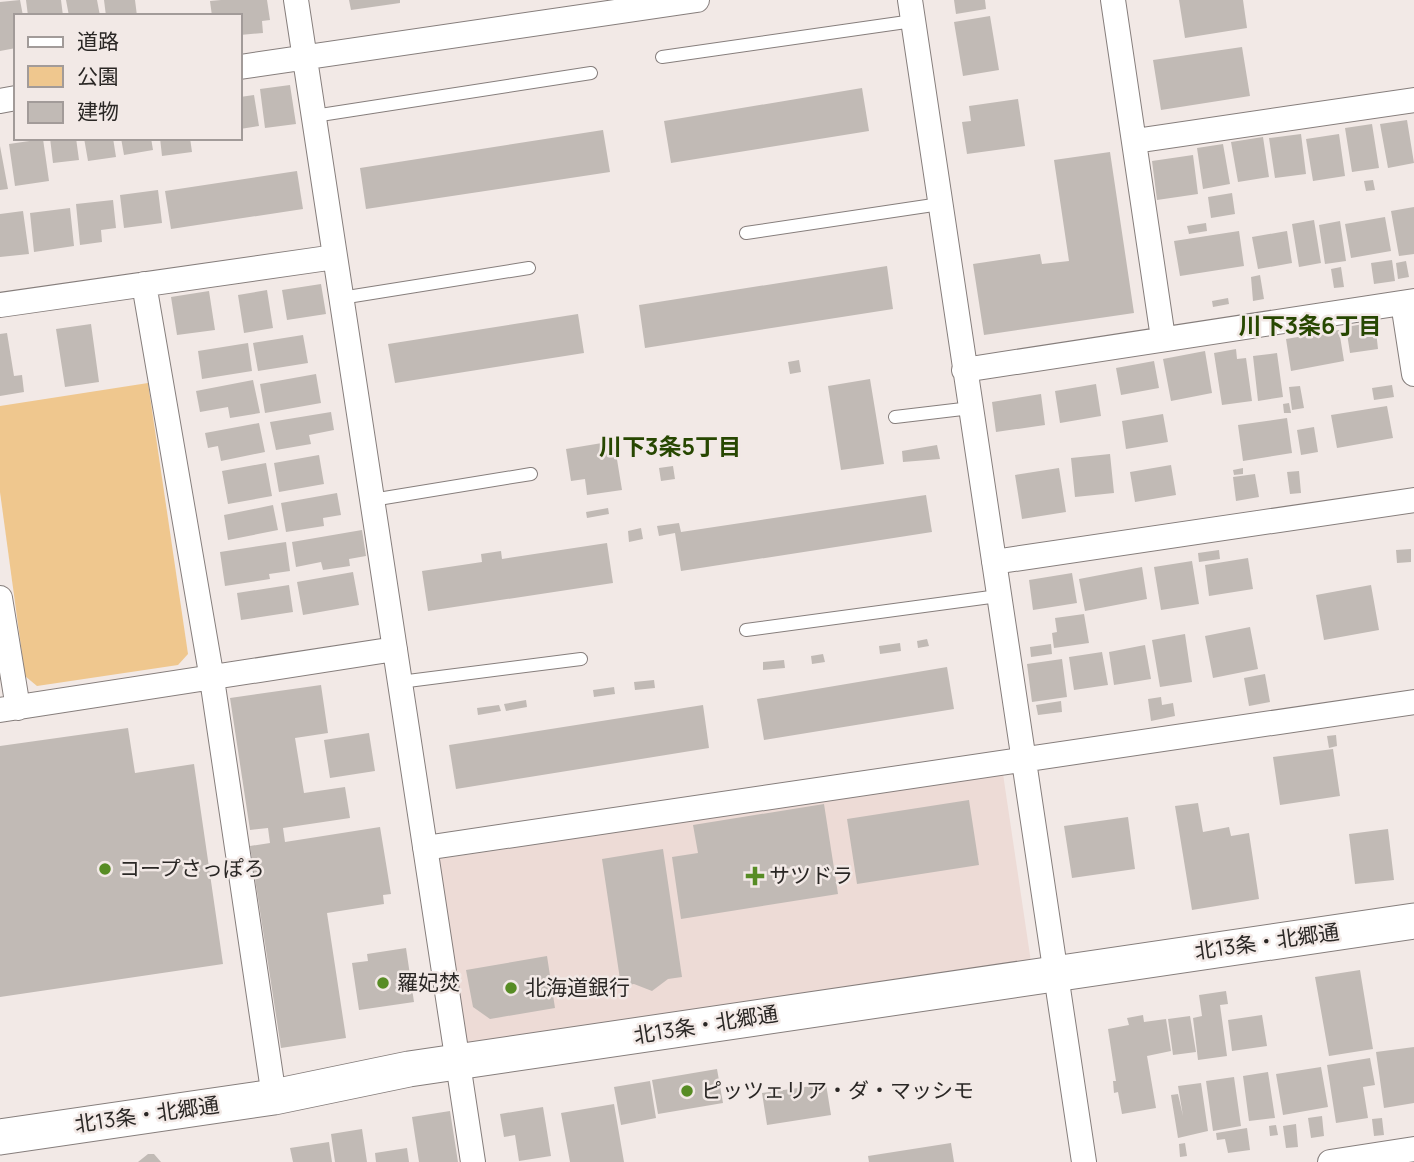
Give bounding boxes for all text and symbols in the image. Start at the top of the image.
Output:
legend [14,14,242,140]
text: 道路 [77,27,119,55]
text: 公園 [77,62,119,90]
text: 建物 [77,97,119,125]
district label: 川下3条6丁目 [1239,309,1381,341]
district label: 川下3条5丁目 [599,430,741,462]
place label: コープさっぽろ [119,854,265,882]
marker: コープさっぽろ [97,861,113,877]
place label: サツドラ [769,861,853,889]
marker: サツドラ [747,868,763,884]
street label: 北13条・北郷通 [1193,917,1341,965]
place label: 羅妃焚 [397,968,460,996]
place label: 北海道銀行 [525,973,630,1001]
marker: 羅妃焚 [375,975,391,991]
marker: 北海道銀行 [503,980,519,996]
street label: 北13条・北郷通 [632,999,780,1049]
place label: ピッツェリア・ダ・マッシモ [701,1076,974,1104]
marker: ピッツェリア・ダ・マッシモ [679,1083,695,1099]
street label: 北13条・北郷通 [73,1090,221,1138]

